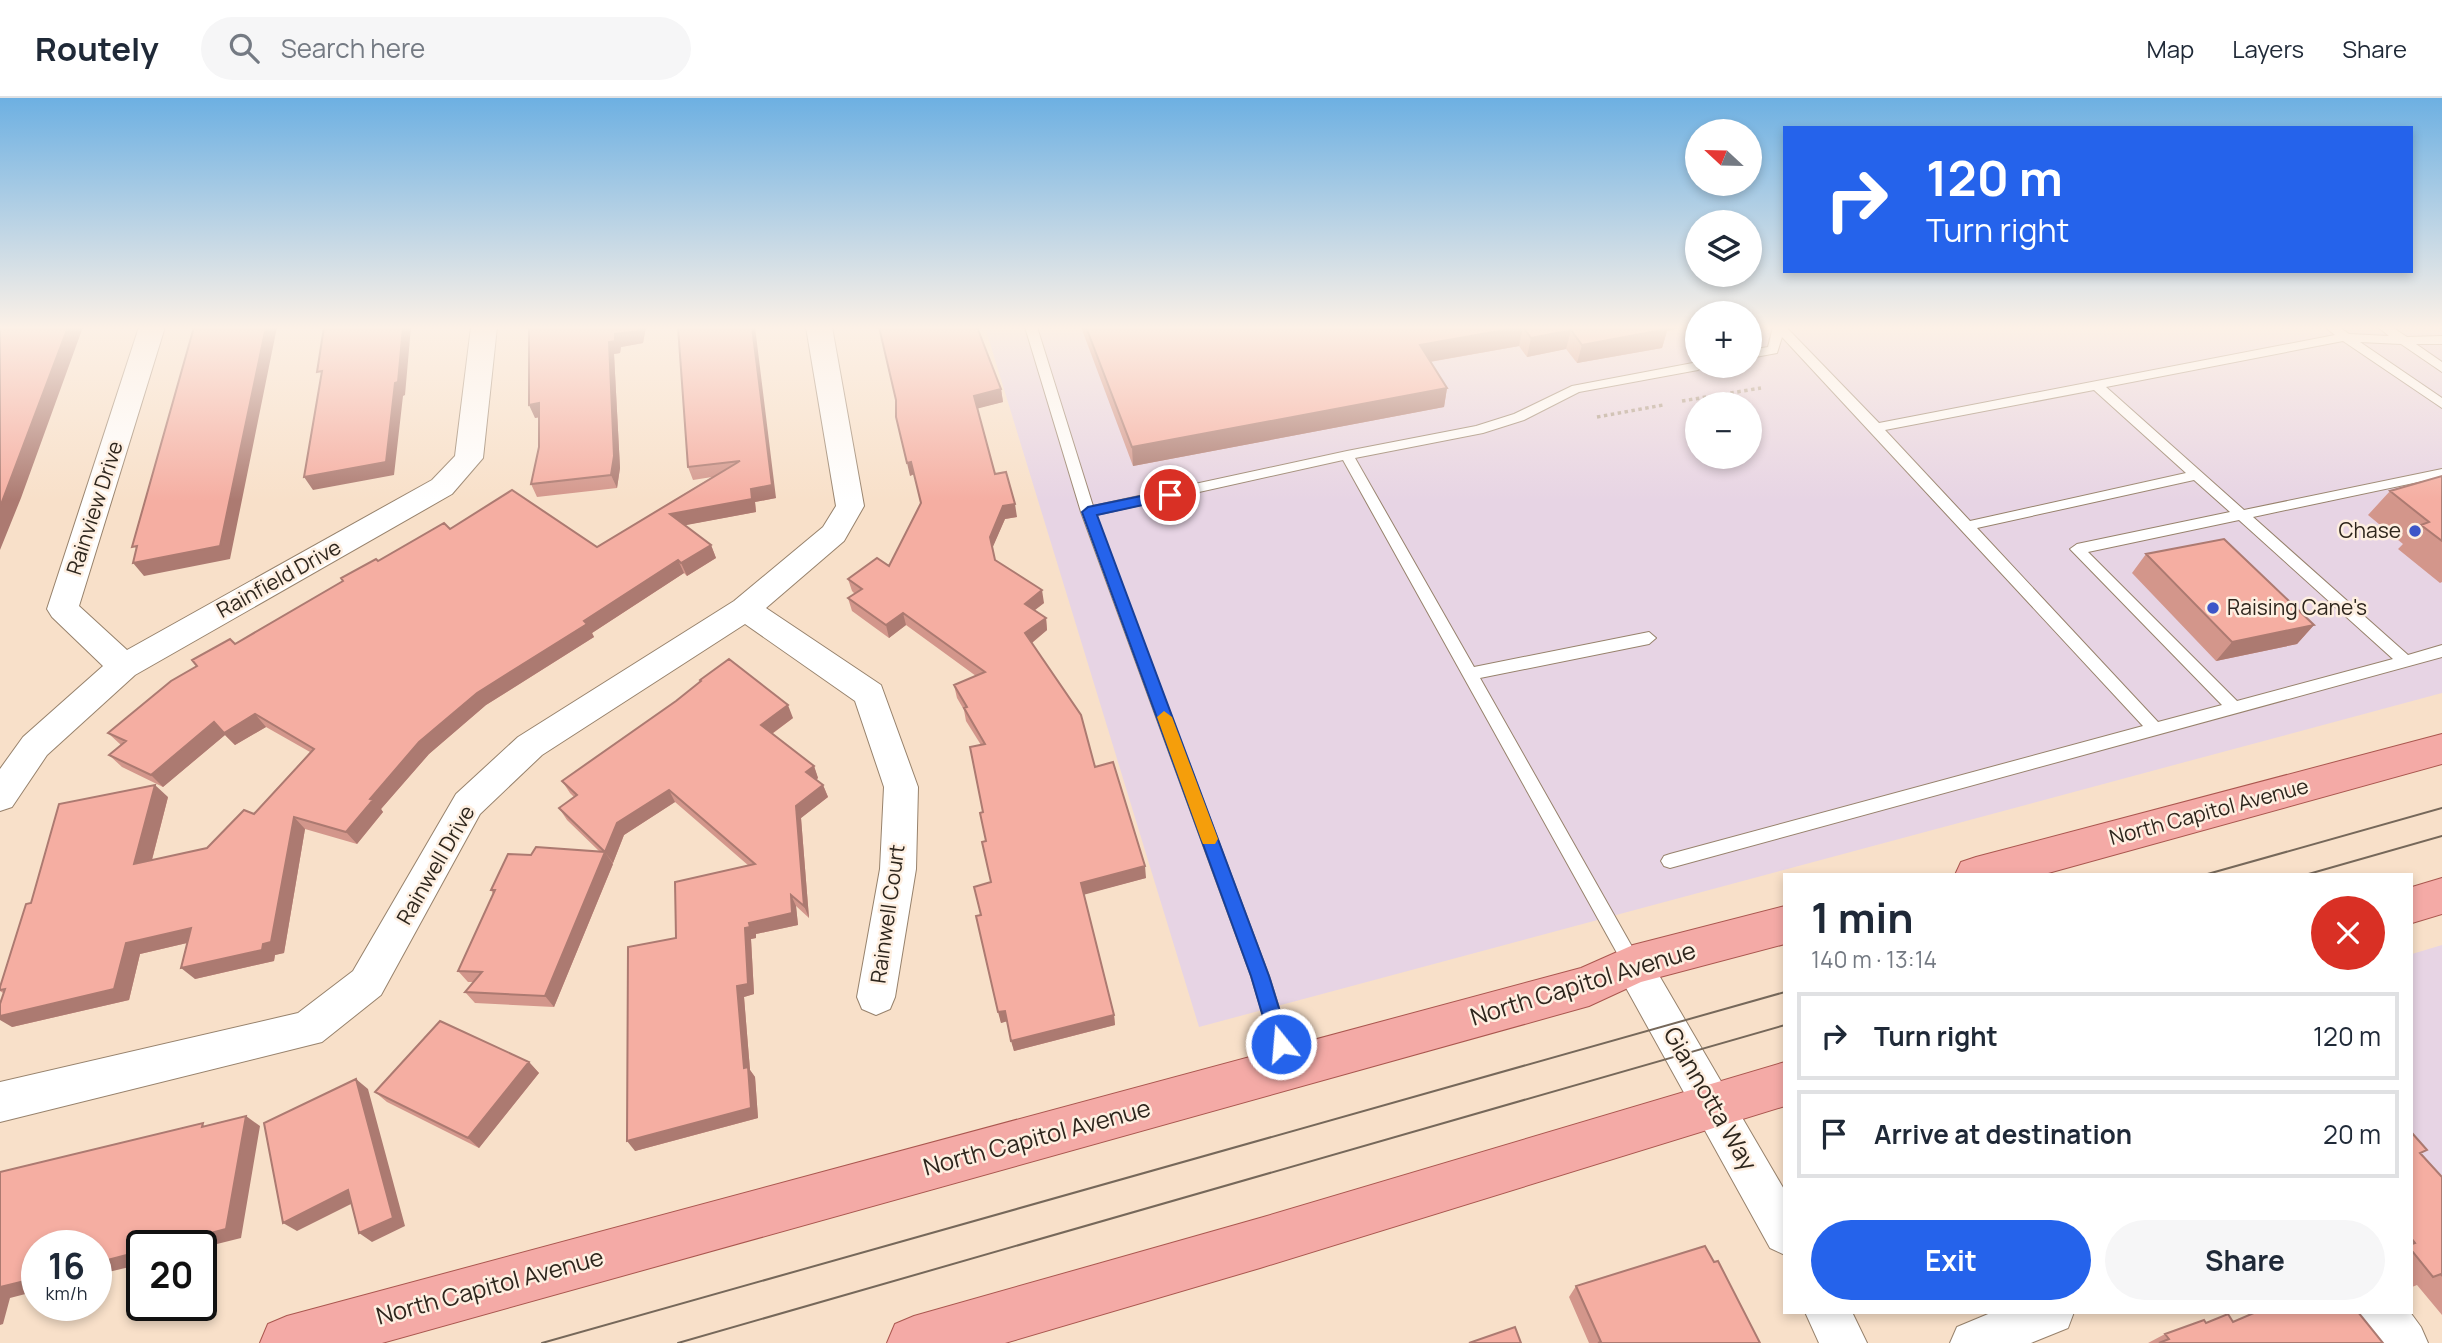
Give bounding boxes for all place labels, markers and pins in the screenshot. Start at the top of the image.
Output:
pin [1140,465,1200,525]
place label: Chase [2339,516,2401,544]
marker: Chase [2407,523,2423,539]
place label: Raising Cane's [2227,593,2367,621]
marker: Raising Cane's [2205,600,2221,616]

